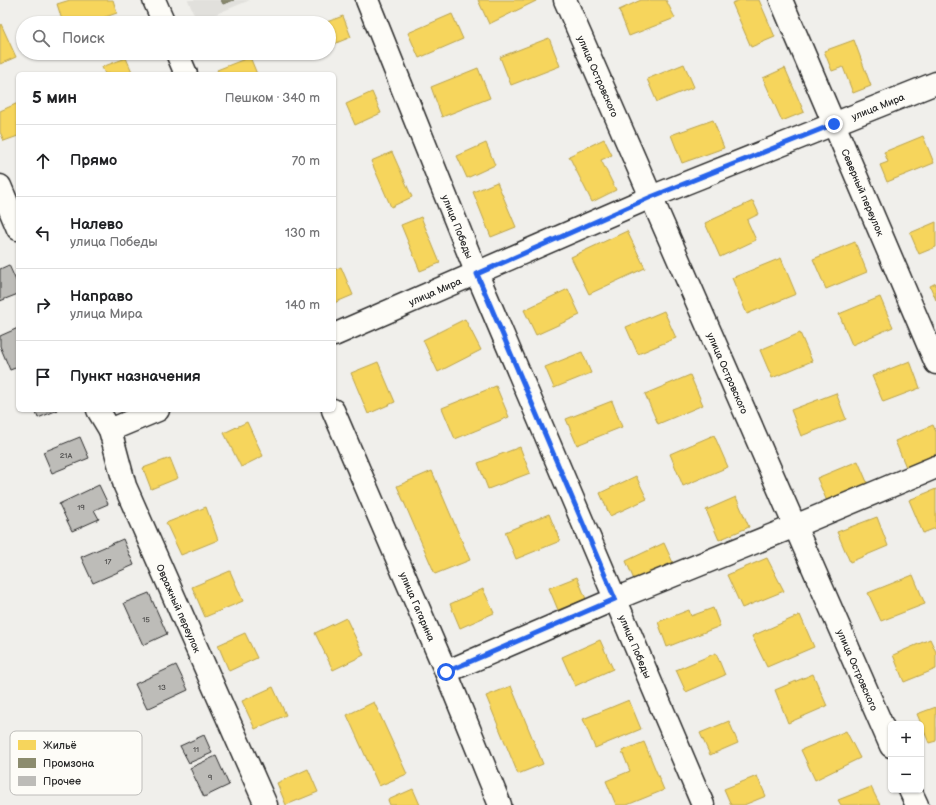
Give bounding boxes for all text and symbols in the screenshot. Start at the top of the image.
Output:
search box [16,16,336,60]
icon: search [30,27,52,49]
text: Поиск [62,29,105,48]
street label: улица Островского [574,34,620,119]
text: 5 мин [32,88,77,108]
text: Пешком · 340 m [225,90,320,106]
street label: улица Мира [850,91,906,123]
route end [825,115,843,133]
street label: Северный переулок [838,147,886,239]
icon: ahead [32,150,54,172]
text: Прямо [70,151,117,170]
text: 70 m [292,153,320,169]
street label: улица Победы [439,193,475,260]
text: Налево [70,215,123,234]
icon: left [32,222,54,244]
text: 130 m [285,225,320,241]
text: улица Победы [70,234,158,250]
street label: улица Мира [407,275,463,309]
text: Направо [70,287,133,306]
icon: right [32,294,54,316]
text: 140 m [285,297,320,313]
text: улица Мира [70,306,143,322]
street label: улица Островского [704,331,750,416]
icon: arrive [32,366,54,388]
text: Пункт назначения [70,367,201,386]
house number: 21А [60,451,72,460]
house number: 19 [77,503,85,512]
house number: 17 [104,557,112,566]
street label: Овражный переулок [153,562,203,656]
street label: улица Гагарина [397,570,437,643]
street label: улица Победы [616,613,653,680]
house number: 15 [142,615,150,624]
street label: улица Островского [834,628,880,713]
route start [437,663,455,681]
house number: 13 [158,683,166,692]
map controls [888,721,924,793]
button: + [888,721,924,757]
legend [10,731,142,795]
text: Жильё [43,739,77,752]
house number: 11 [193,745,199,754]
text: Промзона [43,757,95,770]
button: − [888,757,924,793]
house number: 9 [208,773,213,782]
text: Прочее [43,775,81,788]

